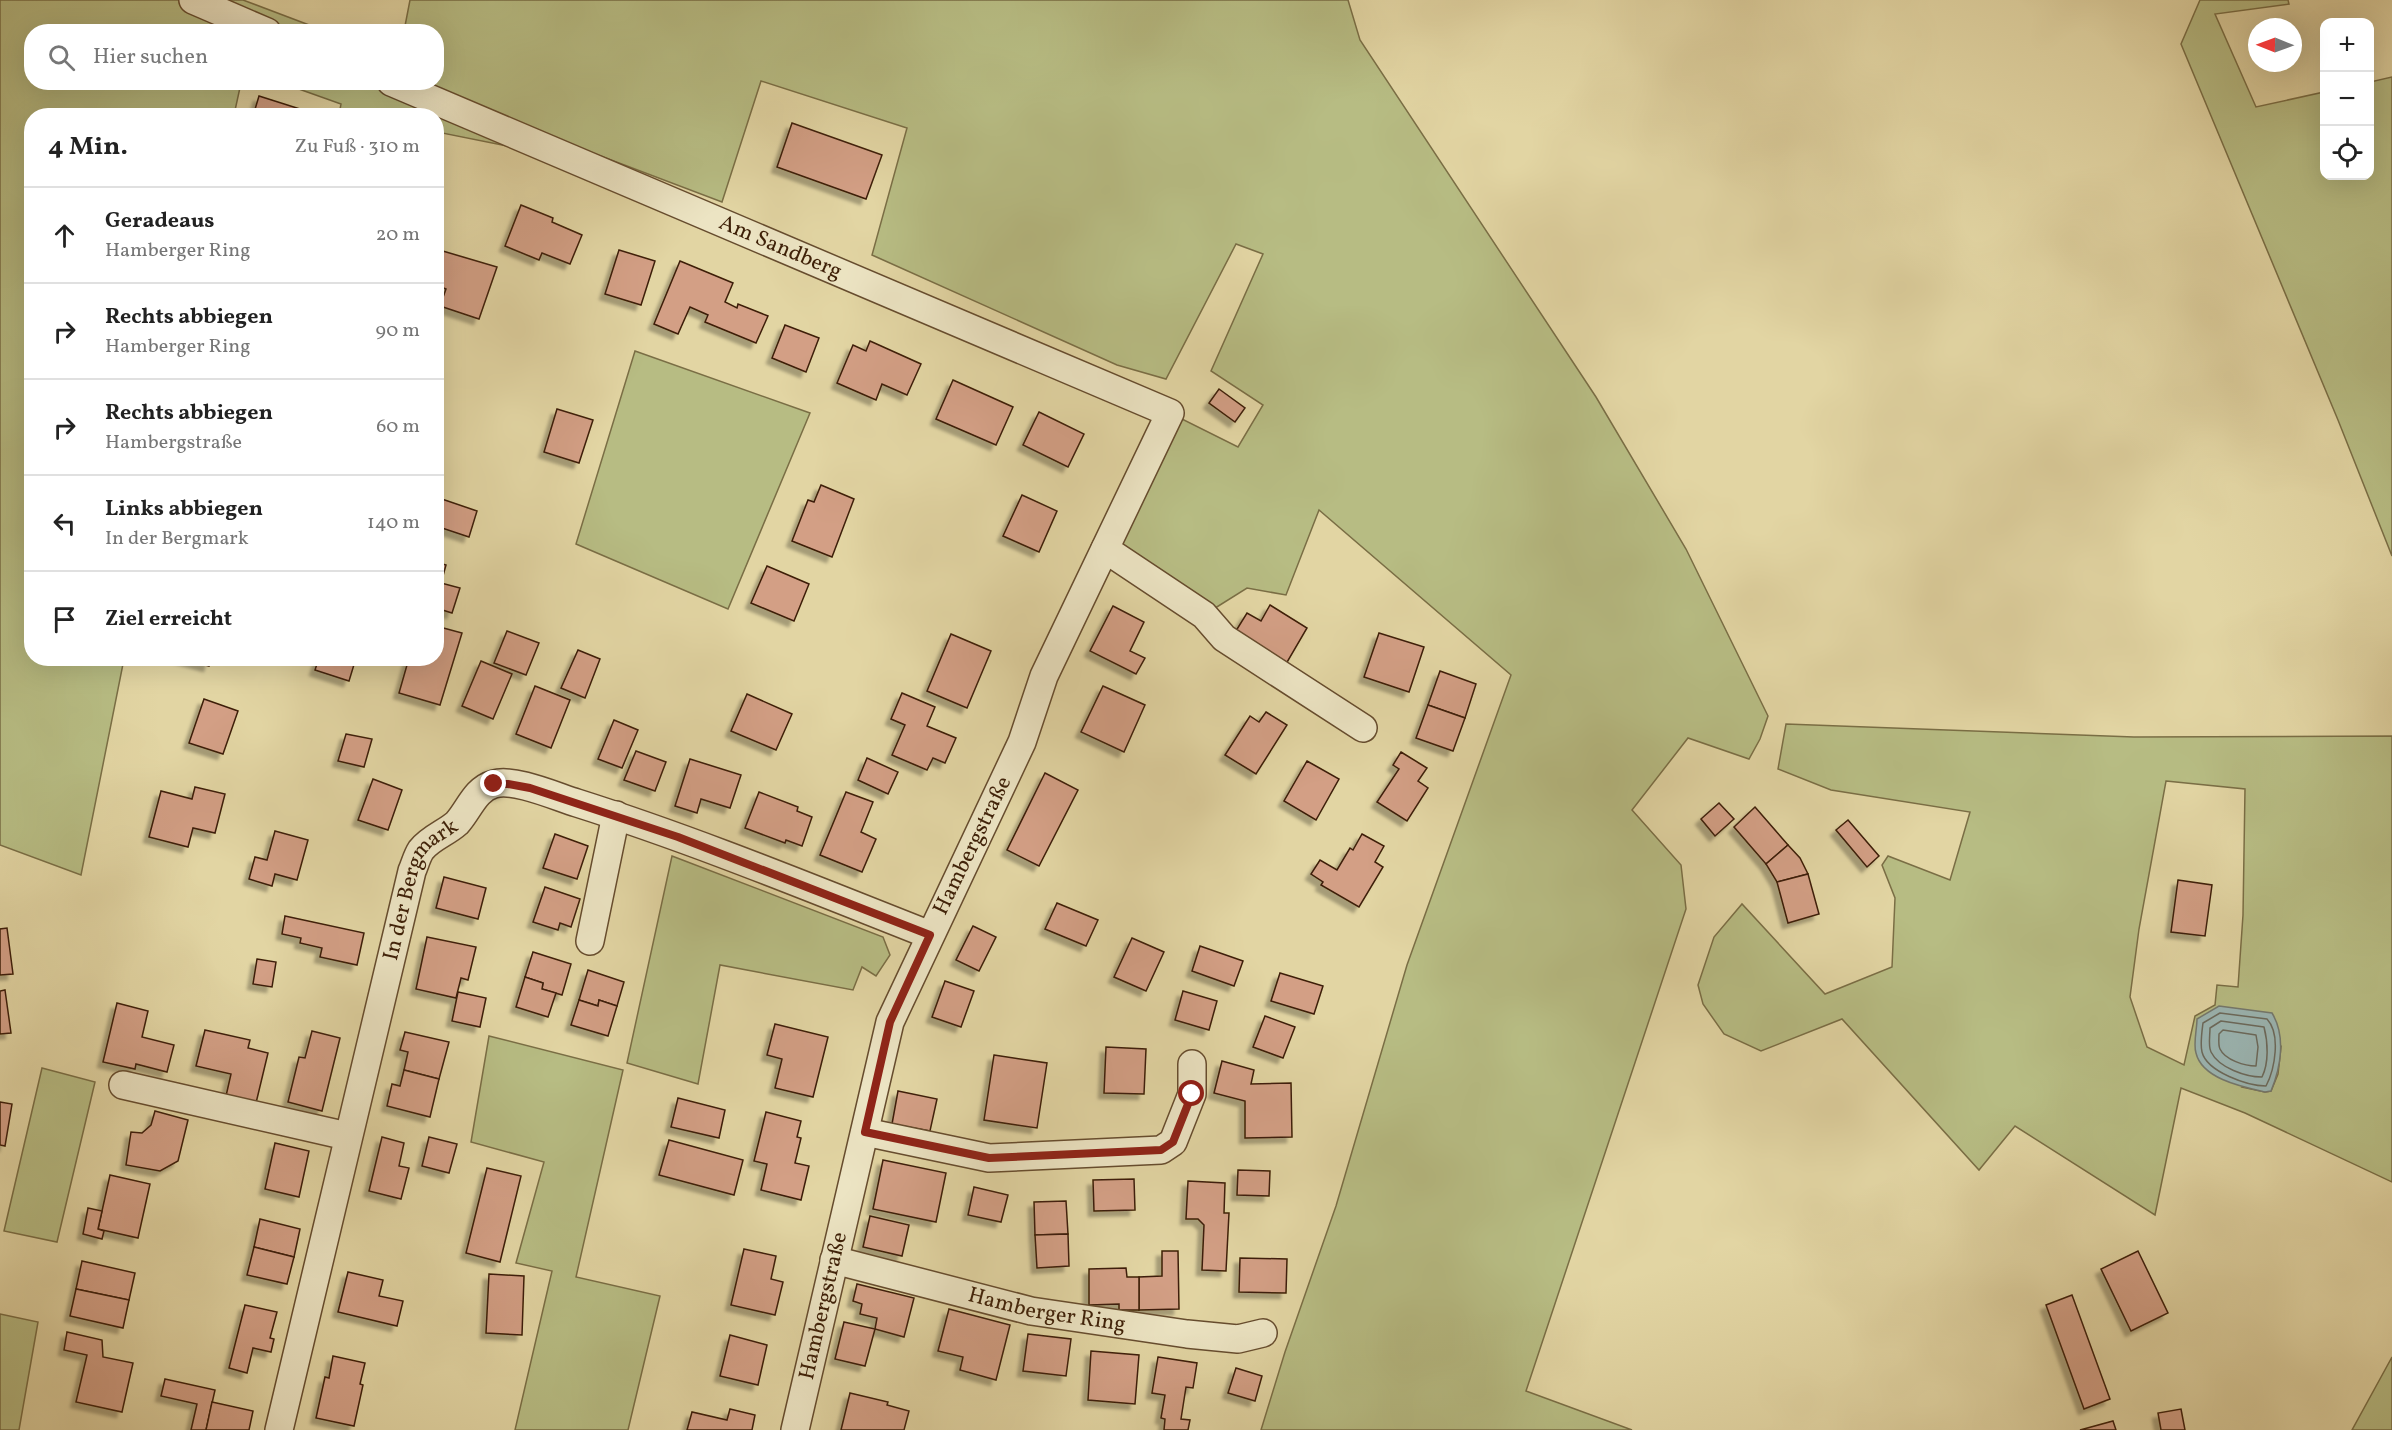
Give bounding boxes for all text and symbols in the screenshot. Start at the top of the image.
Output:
north arrow [2248,18,2302,72]
map controls [2320,18,2374,180]
button: + [2320,18,2374,72]
search box [24,24,444,90]
icon: search [45,41,78,74]
text: Hier suchen [93,42,208,73]
button: − [2320,72,2374,126]
button: locate [2320,126,2374,180]
text: 4 Min. [48,129,128,165]
text: Zu Fuß · 310 m [295,133,420,161]
text: Geradeaus [105,206,215,237]
street label: Am Sandberg [714,208,847,287]
icon: ahead [48,219,81,252]
text: 20 m [376,221,420,249]
text: Hamberger Ring [105,237,250,265]
text: Rechts abbiegen [105,302,273,333]
icon: right [48,315,81,348]
text: 90 m [376,317,420,345]
text: Hamberger Ring [105,333,250,361]
text: Rechts abbiegen [105,398,273,429]
icon: right [48,411,81,444]
text: 60 m [376,413,420,441]
text: Hambergstraße [105,429,242,457]
text: Links abbiegen [105,494,263,525]
icon: left [48,507,81,540]
text: 140 m [367,509,420,537]
text: In der Bergmark [105,525,249,553]
icon: arrive [48,603,81,636]
text: Ziel erreicht [105,604,232,635]
route end [480,770,506,796]
street label: Hambergstraße [926,771,1020,921]
street label: In der Bergmark [376,812,465,964]
route start [1178,1080,1204,1106]
street label: Hambergstraße [792,1229,856,1383]
street label: Hamberger Ring [965,1280,1128,1340]

